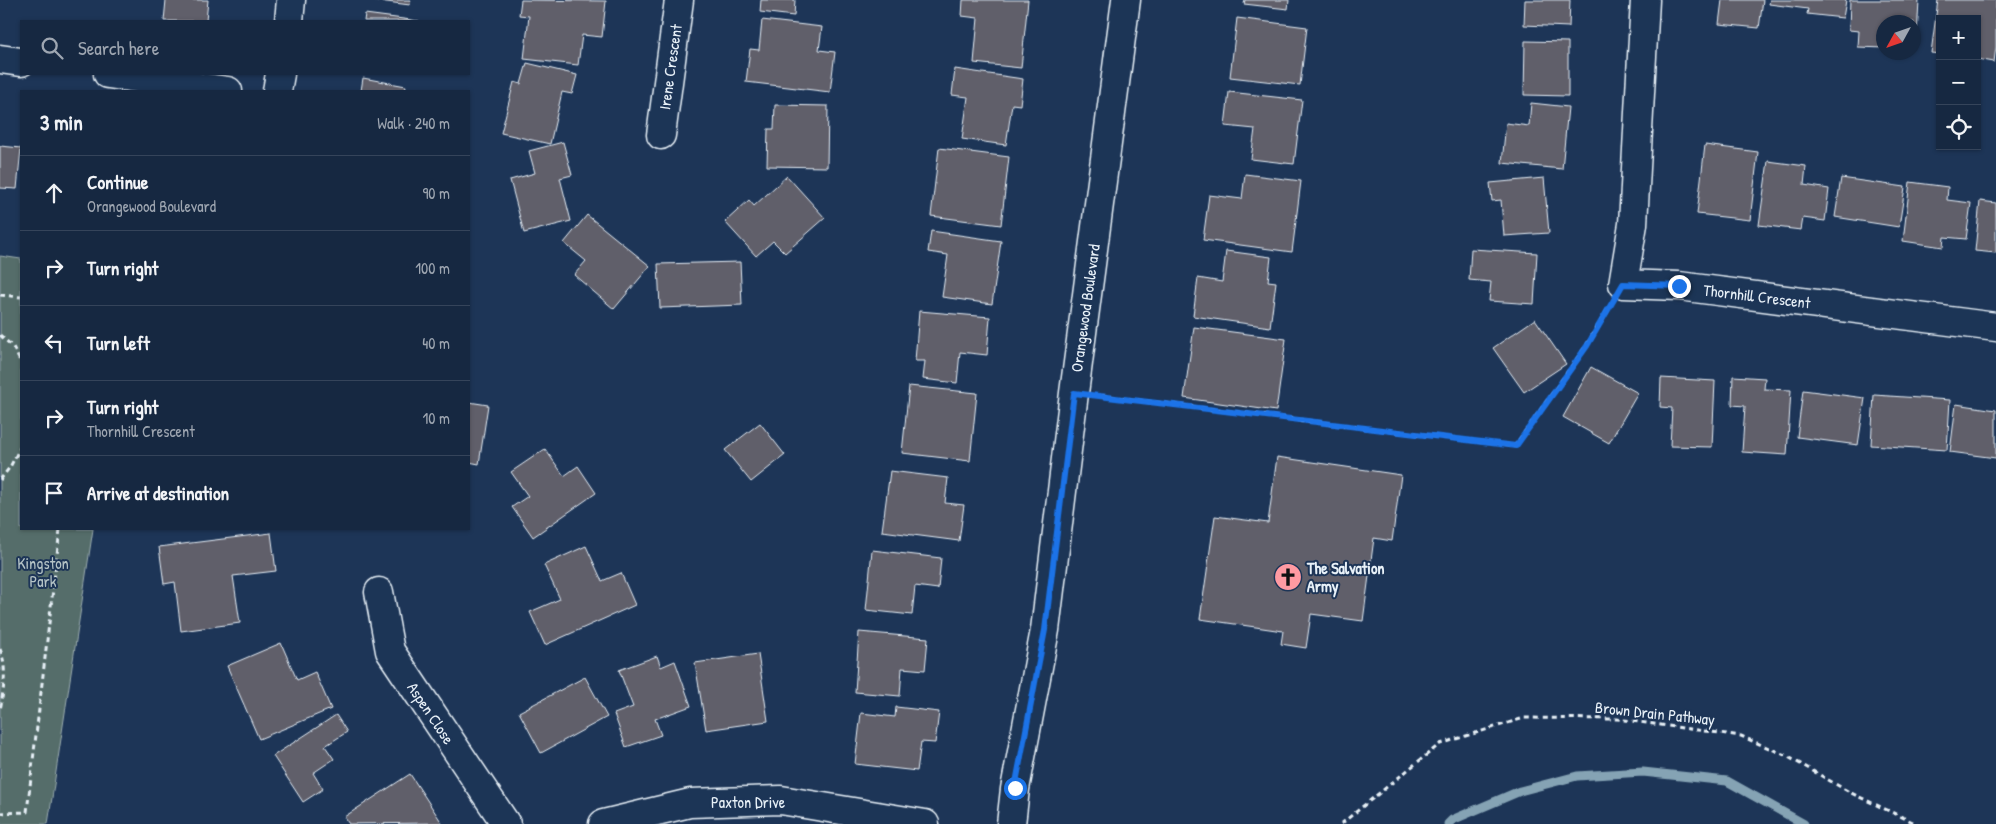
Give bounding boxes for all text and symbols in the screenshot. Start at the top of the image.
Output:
north arrow [1876,15,1921,60]
map controls [1936,15,1981,150]
button: + [1936,15,1981,60]
search box [20,20,470,75]
street label: Irene Crescent [653,22,687,111]
icon: search [38,34,66,62]
text: Search here [78,35,159,61]
button: − [1936,60,1981,105]
button: locate [1936,105,1981,150]
text: 3 min [40,108,83,137]
text: Walk · 240 m [377,112,450,134]
text: Continue [87,169,148,195]
icon: ahead [40,179,68,207]
text: 90 m [422,182,450,204]
text: Orangewood Boulevard [87,195,216,217]
street label: Orangewood Boulevard [1065,243,1105,373]
icon: right [40,254,68,282]
text: Turn right [87,255,158,281]
text: 100 m [415,257,450,279]
route end [1668,275,1691,298]
street label: Thornhill Crescent [1702,279,1812,314]
icon: left [40,329,68,357]
text: Turn left [87,330,150,356]
text: 40 m [422,332,450,354]
text: Turn right [87,394,158,420]
icon: right [40,404,68,432]
text: 10 m [422,407,450,429]
text: Thornhill Crescent [87,420,195,442]
icon: arrive [40,479,68,507]
text: Arrive at destination [87,480,229,506]
park label: Kingston Park [17,552,69,592]
place label: The Salvation Army [1306,557,1385,598]
church icon: The Salvation Army [1273,562,1303,592]
street label: Aspen Close [402,678,460,749]
street label: Brown Drain Pathway [1594,696,1716,730]
route start [1004,777,1027,800]
street label: Paxton Drive [711,791,786,813]

